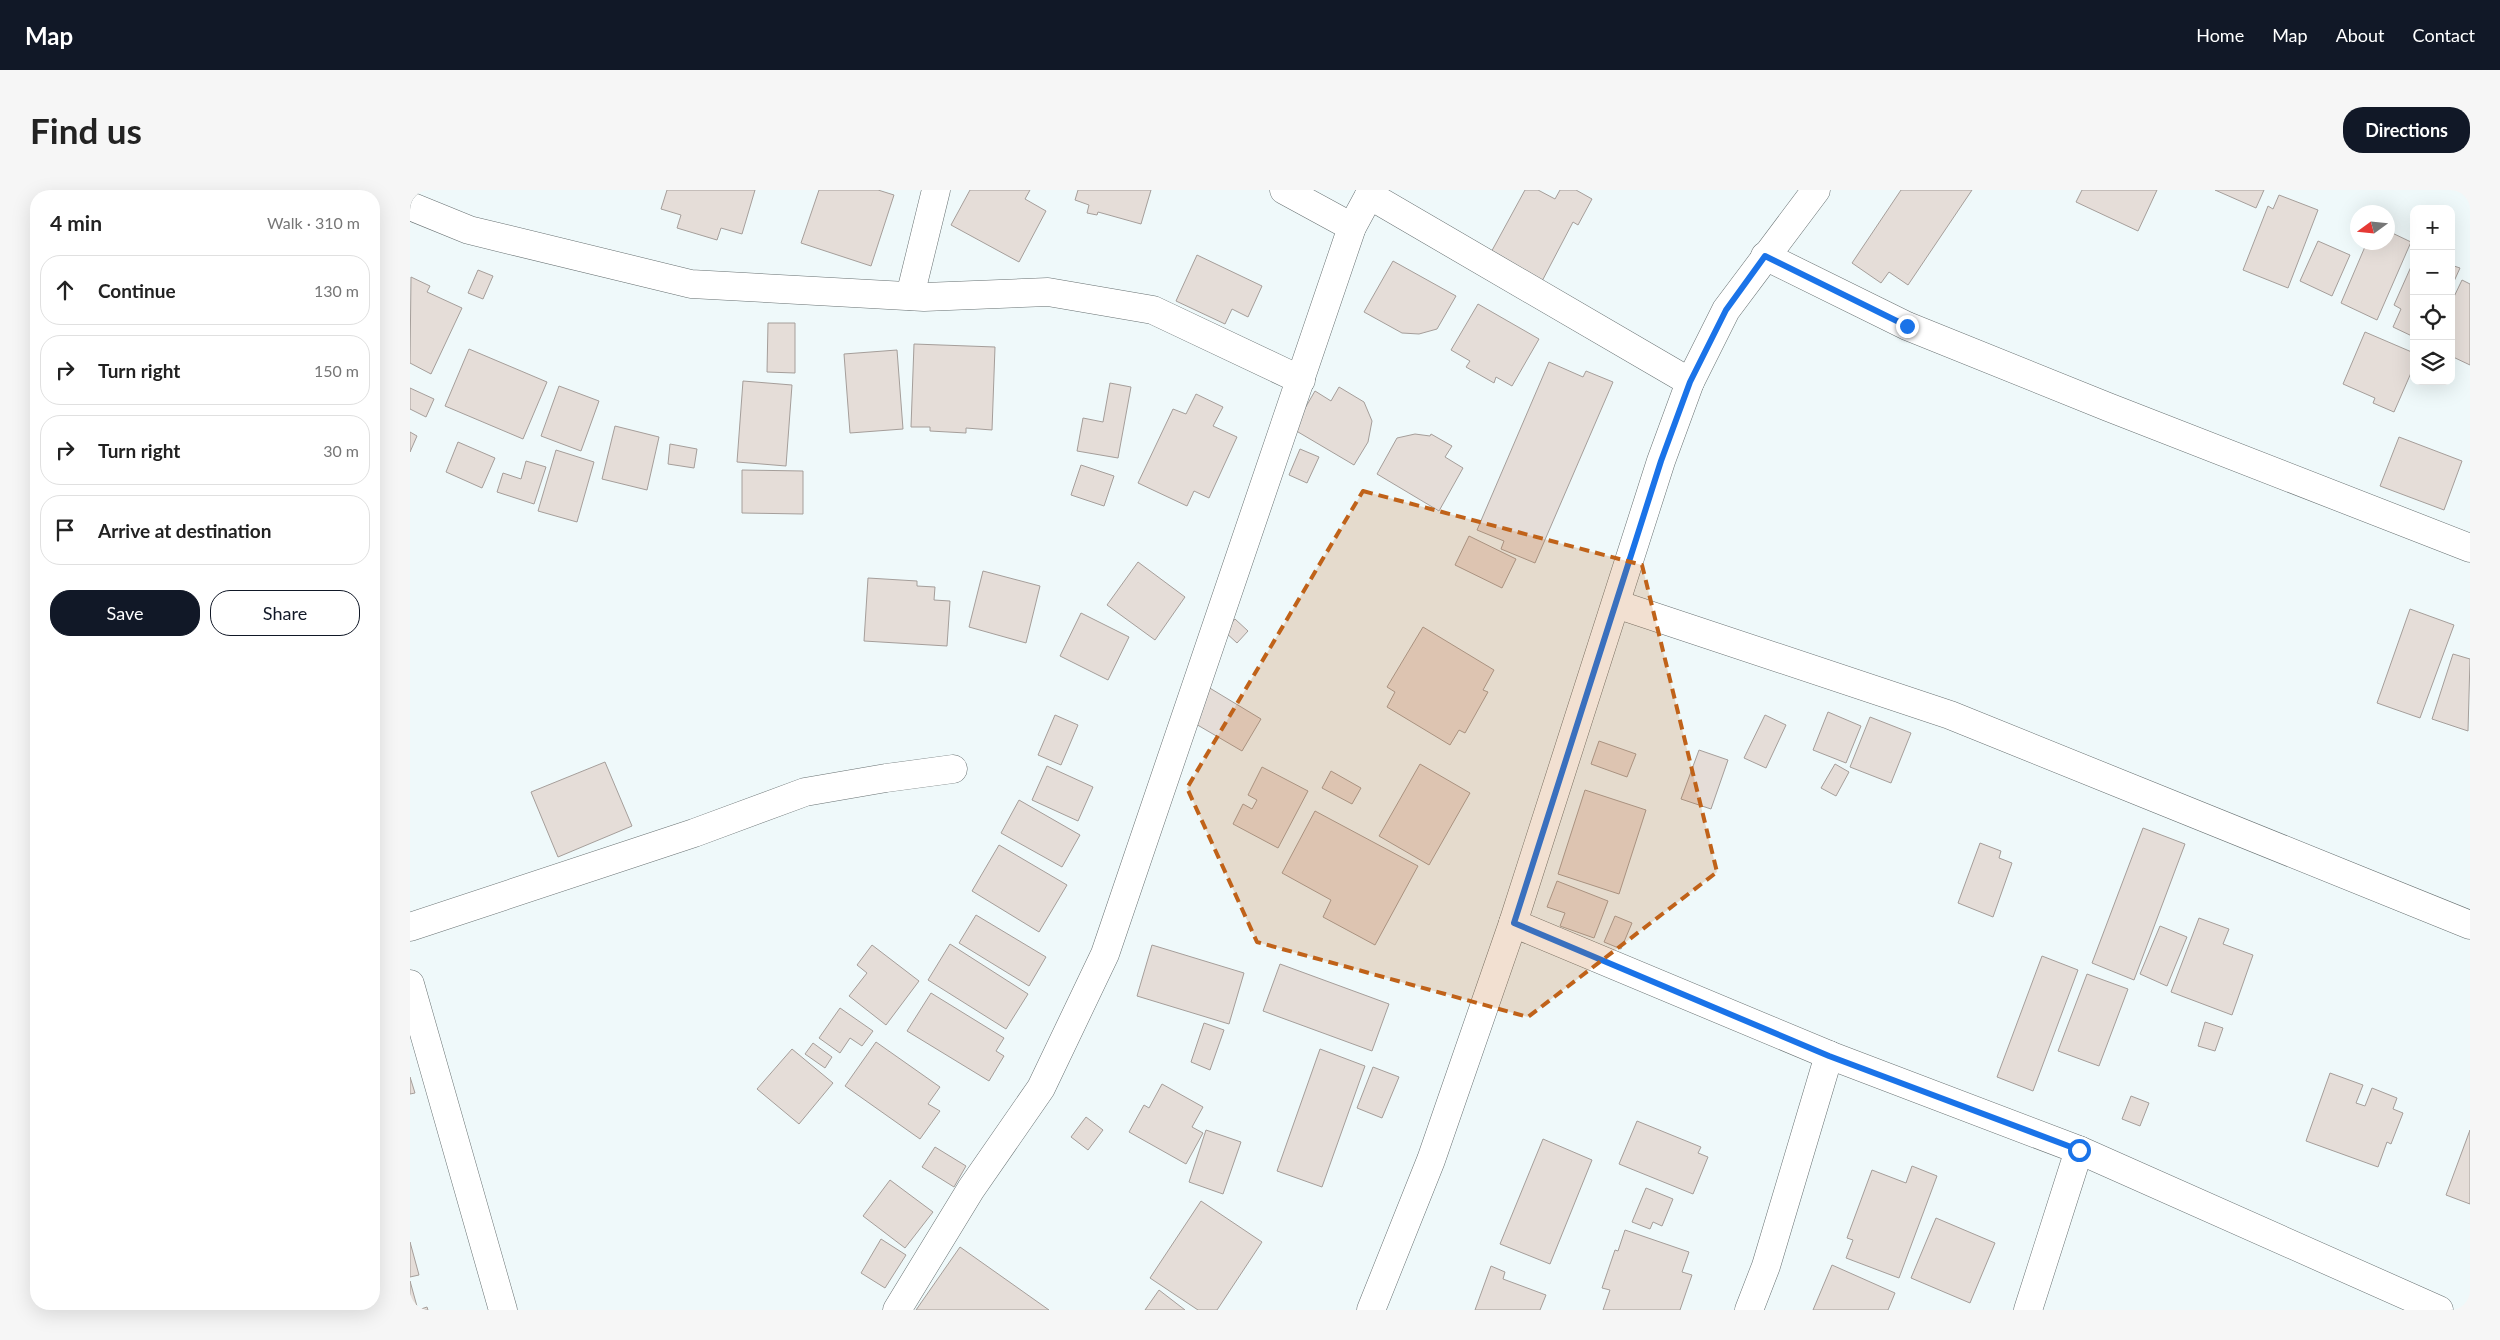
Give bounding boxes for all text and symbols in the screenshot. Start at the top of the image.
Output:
text: Map [25,21,73,50]
text: Home [2196,24,2244,46]
text: Map [2272,24,2308,46]
text: About [2336,24,2385,46]
text: Contact [2413,24,2475,46]
button: Directions [2343,107,2470,153]
text: Find us [30,109,142,151]
north arrow [2350,205,2395,250]
map controls [2410,205,2455,385]
button: + [2410,205,2455,250]
text: 4 min [50,210,102,235]
text: Walk · 310 m [267,213,360,232]
button: − [2410,250,2455,295]
icon: ahead [51,276,79,304]
text: Continue [98,279,176,302]
text: 130 m [314,281,359,300]
button: locate [2410,295,2455,340]
route end [1896,315,1919,338]
button: layers [2410,340,2455,385]
icon: right [51,356,79,384]
text: Turn right [98,359,180,382]
text: 150 m [314,361,359,380]
icon: right [51,436,79,464]
text: Turn right [98,439,180,462]
text: 30 m [323,441,359,460]
icon: arrive [51,516,79,544]
text: Arrive at destination [98,519,271,542]
button: Save [50,590,200,636]
button: Share [210,590,360,636]
route start [2068,1139,2091,1162]

